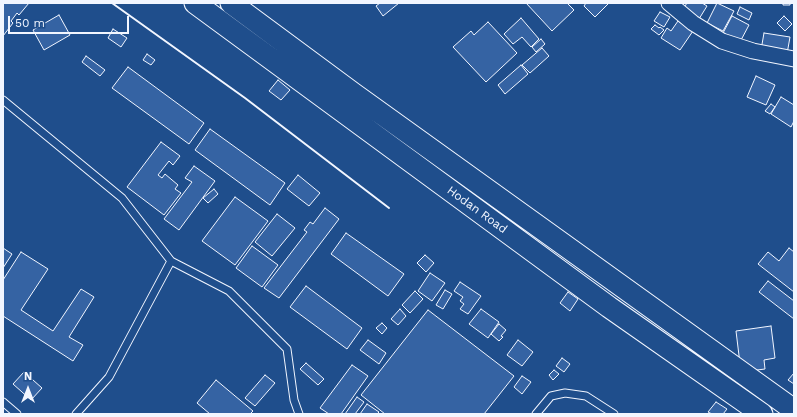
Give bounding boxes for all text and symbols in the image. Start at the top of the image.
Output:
scale bar [10,8,131,34]
text: 50 m [15,16,45,30]
street label: Hodan Road [444,183,510,237]
north arrow [8,369,48,409]
text: N [24,370,32,383]

